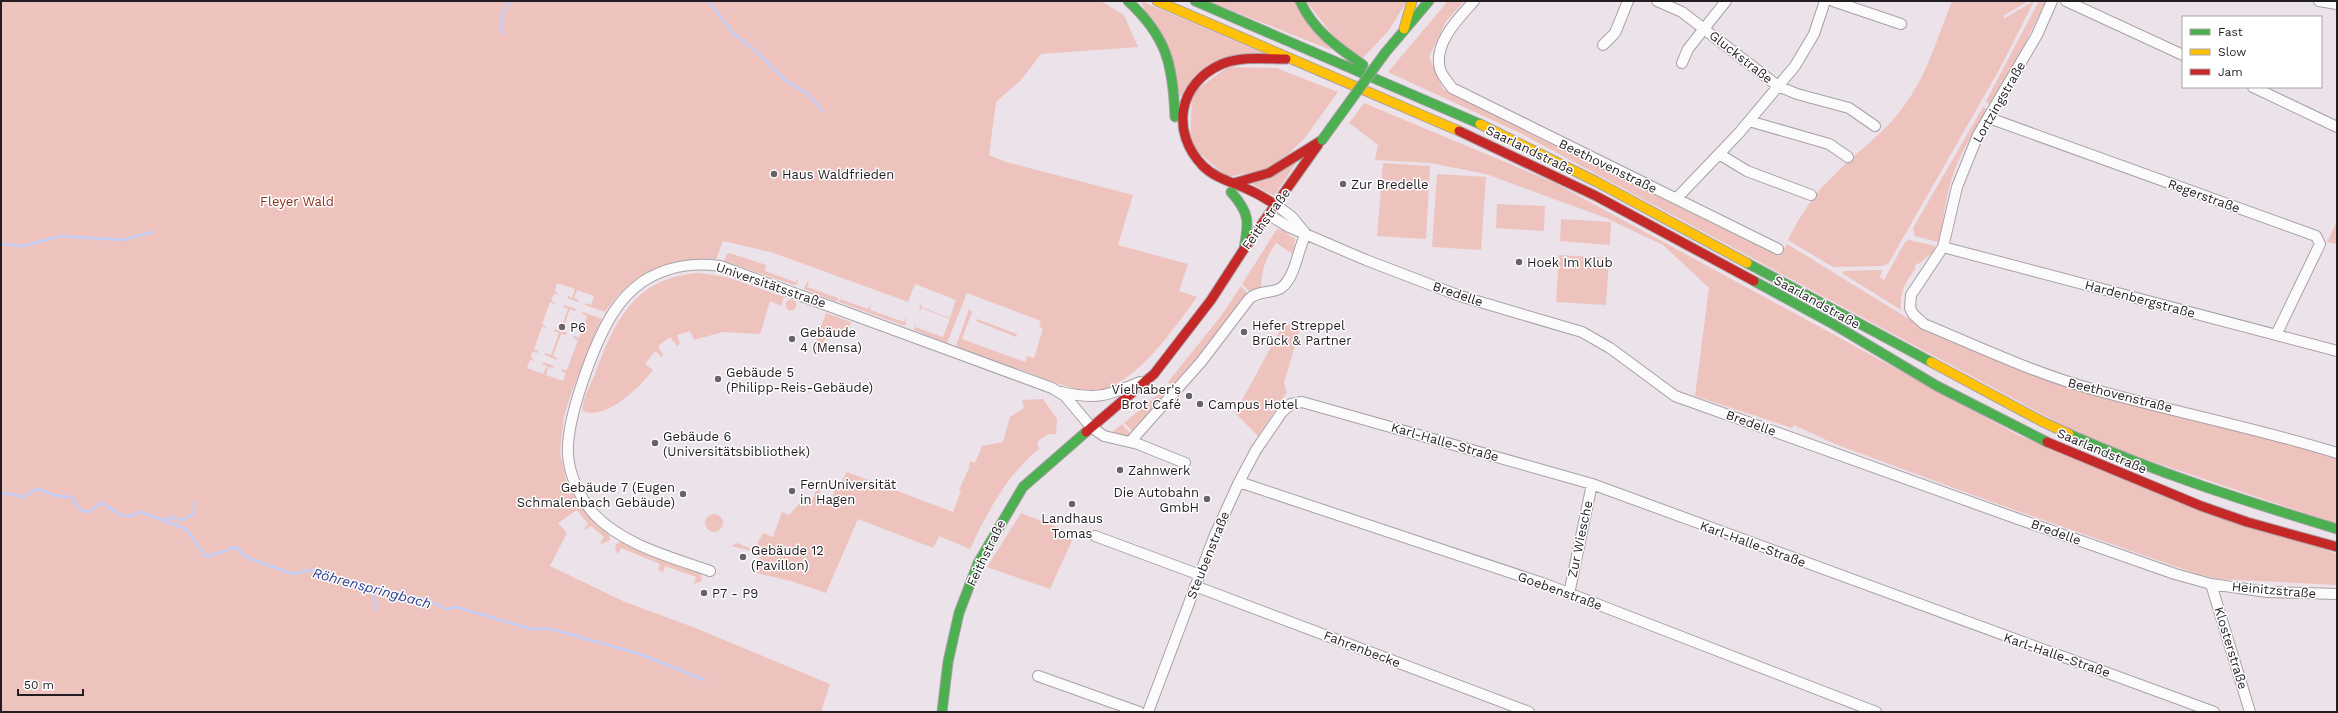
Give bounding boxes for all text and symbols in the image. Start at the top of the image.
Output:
legend [2182,16,2322,88]
text: Fast [2218,25,2243,39]
street label: Gluckstraße [1706,28,1776,86]
text: Slow [2218,45,2246,59]
street label: Lortzingstraße [1970,59,2028,145]
text: Jam [2218,65,2243,79]
street label: Saarlandstraße [1484,122,1576,178]
street label: Beethovenstraße [1557,136,1659,196]
place label: Haus Waldfrieden [782,167,894,182]
marker: Haus Waldfrieden [769,169,779,179]
street label: Regerstraße [2166,176,2242,216]
place label: Zur Bredelle [1351,177,1429,192]
marker: Zur Bredelle [1338,179,1348,189]
street label: Feithstraße [1239,185,1293,253]
park label: Fleyer Wald [260,194,334,209]
place label: Hoek Im Klub [1527,255,1613,270]
marker: Hoek Im Klub [1514,257,1524,267]
street label: Universitätsstraße [714,259,828,311]
street label: Saarlandstraße [1771,272,1863,332]
street label: Hardenbergstraße [2083,277,2197,321]
street label: Bredelle [1431,278,1485,310]
place label: Hefer Streppel Brück & Partner [1252,318,1352,348]
place label: P6 [570,320,586,335]
marker: P6 [557,322,567,332]
place label: Gebäude 4 (Mensa) [800,325,862,355]
marker: Hefer Streppel Brück & Partner [1239,327,1249,337]
marker: Gebäude 4 (Mensa) [787,334,797,344]
place label: Gebäude 5 (Philipp-Reis-Gebäude) [726,365,873,395]
marker: Gebäude 5 (Philipp-Reis-Gebäude) [713,374,723,384]
street label: Beethovenstraße [2066,375,2174,415]
place label: Vielhaber's Brot Café [1112,382,1181,412]
marker: Vielhaber's Brot Café [1184,391,1194,401]
place label: Campus Hotel [1208,397,1298,412]
marker: Campus Hotel [1195,399,1205,409]
street label: Bredelle [1724,407,1778,439]
street label: Karl-Halle-Straße [1389,419,1501,465]
street label: Saarlandstraße [2055,425,2149,477]
place label: Gebäude 6 (Universitätsbibliothek) [663,429,810,459]
marker: Gebäude 6 (Universitätsbibliothek) [650,438,660,448]
place label: Zahnwerk [1128,463,1191,478]
marker: Zahnwerk [1115,465,1125,475]
place label: FernUniversität in Hagen [800,477,897,507]
place label: Gebäude 7 (Eugen Schmalenbach Gebäude) [517,480,675,510]
place label: Die Autobahn GmbH [1113,485,1199,515]
marker: FernUniversität in Hagen [787,486,797,496]
marker: Gebäude 7 (Eugen Schmalenbach Gebäude) [678,489,688,499]
marker: Die Autobahn GmbH [1202,494,1212,504]
marker: Landhaus Tomas [1067,499,1077,509]
street label: Zur Wiesche [1565,499,1595,579]
street label: Steubenstraße [1184,509,1232,601]
place label: Landhaus Tomas [1041,511,1103,541]
street label: Bredelle [2029,516,2083,548]
street label: Feithstraße [963,517,1009,589]
street label: Karl-Halle-Straße [1698,518,1808,570]
place label: Gebäude 12 (Pavillon) [751,543,824,573]
marker: Gebäude 12 (Pavillon) [738,552,748,562]
water label: Röhrenspringbach [311,564,433,612]
street label: Goebenstraße [1516,569,1604,613]
street label: Heinitzstraße [2231,579,2317,601]
place label: P7 - P9 [712,586,758,601]
marker: P7 - P9 [699,588,709,598]
street label: Klosterstraße [2211,605,2251,691]
street label: Fahrenbecke [1322,628,1402,670]
street label: Karl-Halle-Straße [2002,630,2112,680]
scale bar [18,671,83,697]
text: 50 m [24,678,54,692]

